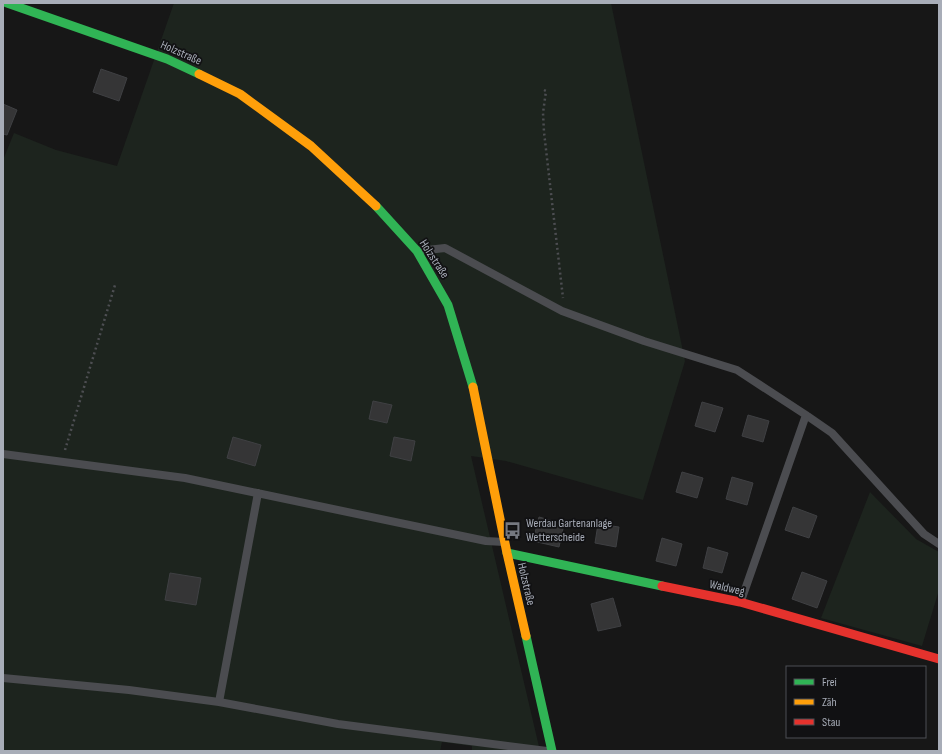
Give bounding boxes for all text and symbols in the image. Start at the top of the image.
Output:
street label: Holzstraße [158,37,204,69]
street label: Holzstraße [416,237,452,281]
place label: Werdau Gartenanlage Wetterscheide [526,516,612,545]
bus stop icon: Werdau Gartenanlage Wetterscheide [503,520,523,540]
street label: Holzstraße [514,561,538,607]
street label: Waldweg [708,577,746,599]
legend [786,666,926,738]
text: Frei [822,675,837,690]
text: Zäh [822,695,837,710]
text: Stau [822,715,840,730]

